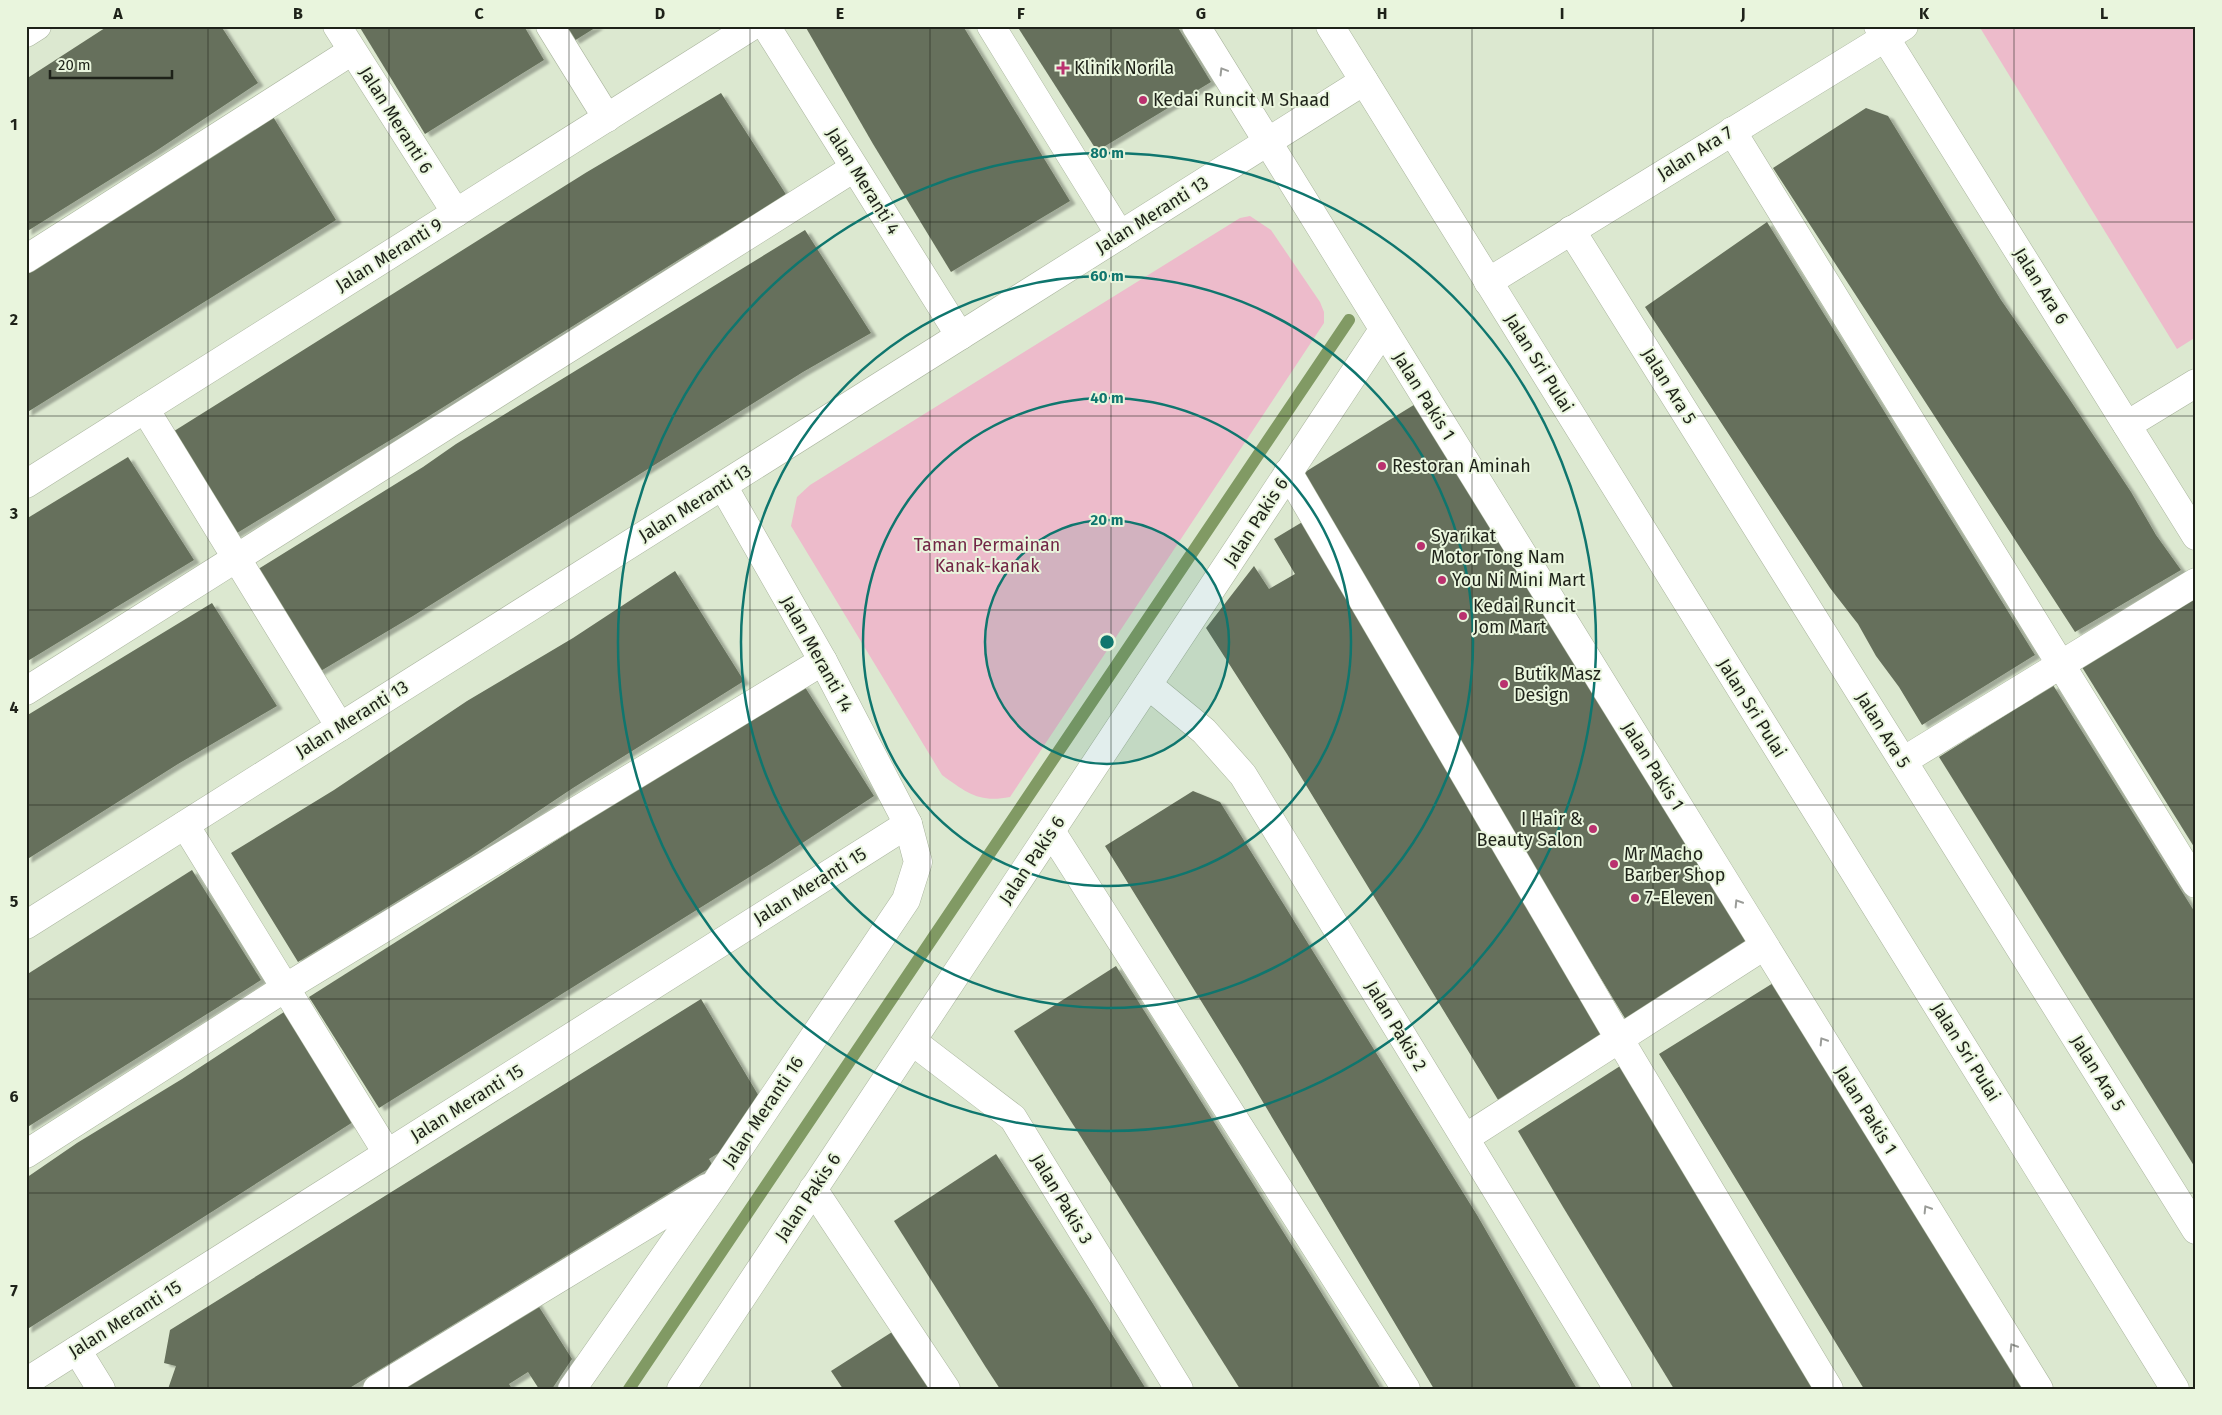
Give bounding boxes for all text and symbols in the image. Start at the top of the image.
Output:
text: A [112,4,123,23]
text: B [293,4,303,23]
text: C [474,4,484,23]
text: D [655,4,665,23]
text: E [836,4,844,23]
text: F [1017,4,1025,23]
text: G [1196,4,1206,23]
text: H [1377,4,1387,23]
text: I [1560,4,1564,23]
text: J [1739,4,1746,23]
text: K [1919,4,1930,23]
text: L [2100,4,2108,23]
scale bar [50,48,172,80]
text: 20 m [58,56,91,74]
place label: Klinik Norila [1074,57,1174,79]
marker: Klinik Norila [1056,61,1070,75]
street label: Jalan Meranti 6 [354,63,438,177]
one-way arrow [1220,68,1229,77]
place label: Kedai Runcit M Shaad [1153,89,1330,111]
marker: Kedai Runcit M Shaad [1137,94,1149,106]
text: 1 [10,115,18,134]
street label: Jalan Ara 7 [1653,121,1737,185]
street label: Jalan Meranti 4 [821,124,905,239]
text: 80 m [1090,144,1124,162]
street label: Jalan Meranti 13 [1091,171,1213,259]
street label: Jalan Meranti 9 [332,213,446,297]
street label: Jalan Ara 6 [2009,244,2073,328]
text: 60 m [1090,267,1124,285]
street label: Jalan Sri Pulai [1500,309,1578,417]
text: 2 [10,310,18,329]
street label: Jalan Ara 5 [1637,344,1701,428]
street label: Jalan Pakis 1 [1388,348,1460,444]
text: 40 m [1090,389,1124,407]
place label: Restoran Aminah [1392,455,1531,477]
street label: Jalan Meranti 13 [634,459,756,547]
marker: Restoran Aminah [1376,460,1388,472]
street label: Jalan Pakis 6 [1219,473,1293,571]
text: 3 [9,504,18,523]
text: 20 m [1091,511,1123,529]
place label: Syarikat Motor Tong Nam [1431,525,1565,568]
park label: Taman Permainan Kanak-kanak [914,534,1060,577]
marker: Syarikat Motor Tong Nam [1415,540,1427,552]
place label: You Ni Mini Mart [1452,569,1586,591]
marker: You Ni Mini Mart [1436,574,1448,586]
street label: Jalan Meranti 14 [776,592,858,716]
place label: Kedai Runcit Jom Mart [1473,595,1576,638]
marker: Kedai Runcit Jom Mart [1457,610,1469,622]
centre of rings [1098,633,1116,651]
street label: Jalan Sri Pulai [1713,654,1791,762]
place label: Butik Masz Design [1514,663,1601,706]
street label: Jalan Meranti 13 [291,675,413,763]
marker: Butik Masz Design [1498,678,1510,690]
street label: Jalan Ara 5 [1851,688,1915,772]
text: 4 [9,698,19,717]
street label: Jalan Pakis 1 [1617,718,1689,814]
place label: I Hair & Beauty Salon [1476,808,1583,851]
street label: Jalan Pakis 6 [994,812,1070,908]
marker: I Hair & Beauty Salon [1587,823,1599,835]
street label: Jalan Meranti 15 [749,842,871,930]
place label: Mr Macho Barber Shop [1624,843,1725,886]
marker: Mr Macho Barber Shop [1608,858,1620,870]
place label: 7-Eleven [1645,887,1714,909]
text: 5 [10,892,19,911]
marker: 7-Eleven [1629,892,1641,904]
one-way arrow [1734,900,1744,909]
street label: Jalan Pakis 2 [1361,977,1431,1075]
street label: Jalan Sri Pulai [1927,998,2005,1106]
street label: Jalan Ara 5 [2066,1031,2130,1115]
one-way arrow [1820,1038,1830,1047]
street label: Jalan Meranti 16 [718,1052,808,1172]
street label: Jalan Meranti 15 [406,1059,528,1147]
street label: Jalan Pakis 1 [1830,1062,1902,1158]
text: 6 [9,1087,19,1106]
street label: Jalan Pakis 6 [770,1149,846,1245]
street label: Jalan Pakis 3 [1027,1150,1097,1248]
one-way arrow [1924,1206,1934,1215]
street label: Jalan Meranti 15 [64,1275,186,1363]
text: 7 [10,1281,18,1300]
one-way arrow [2010,1344,2019,1353]

